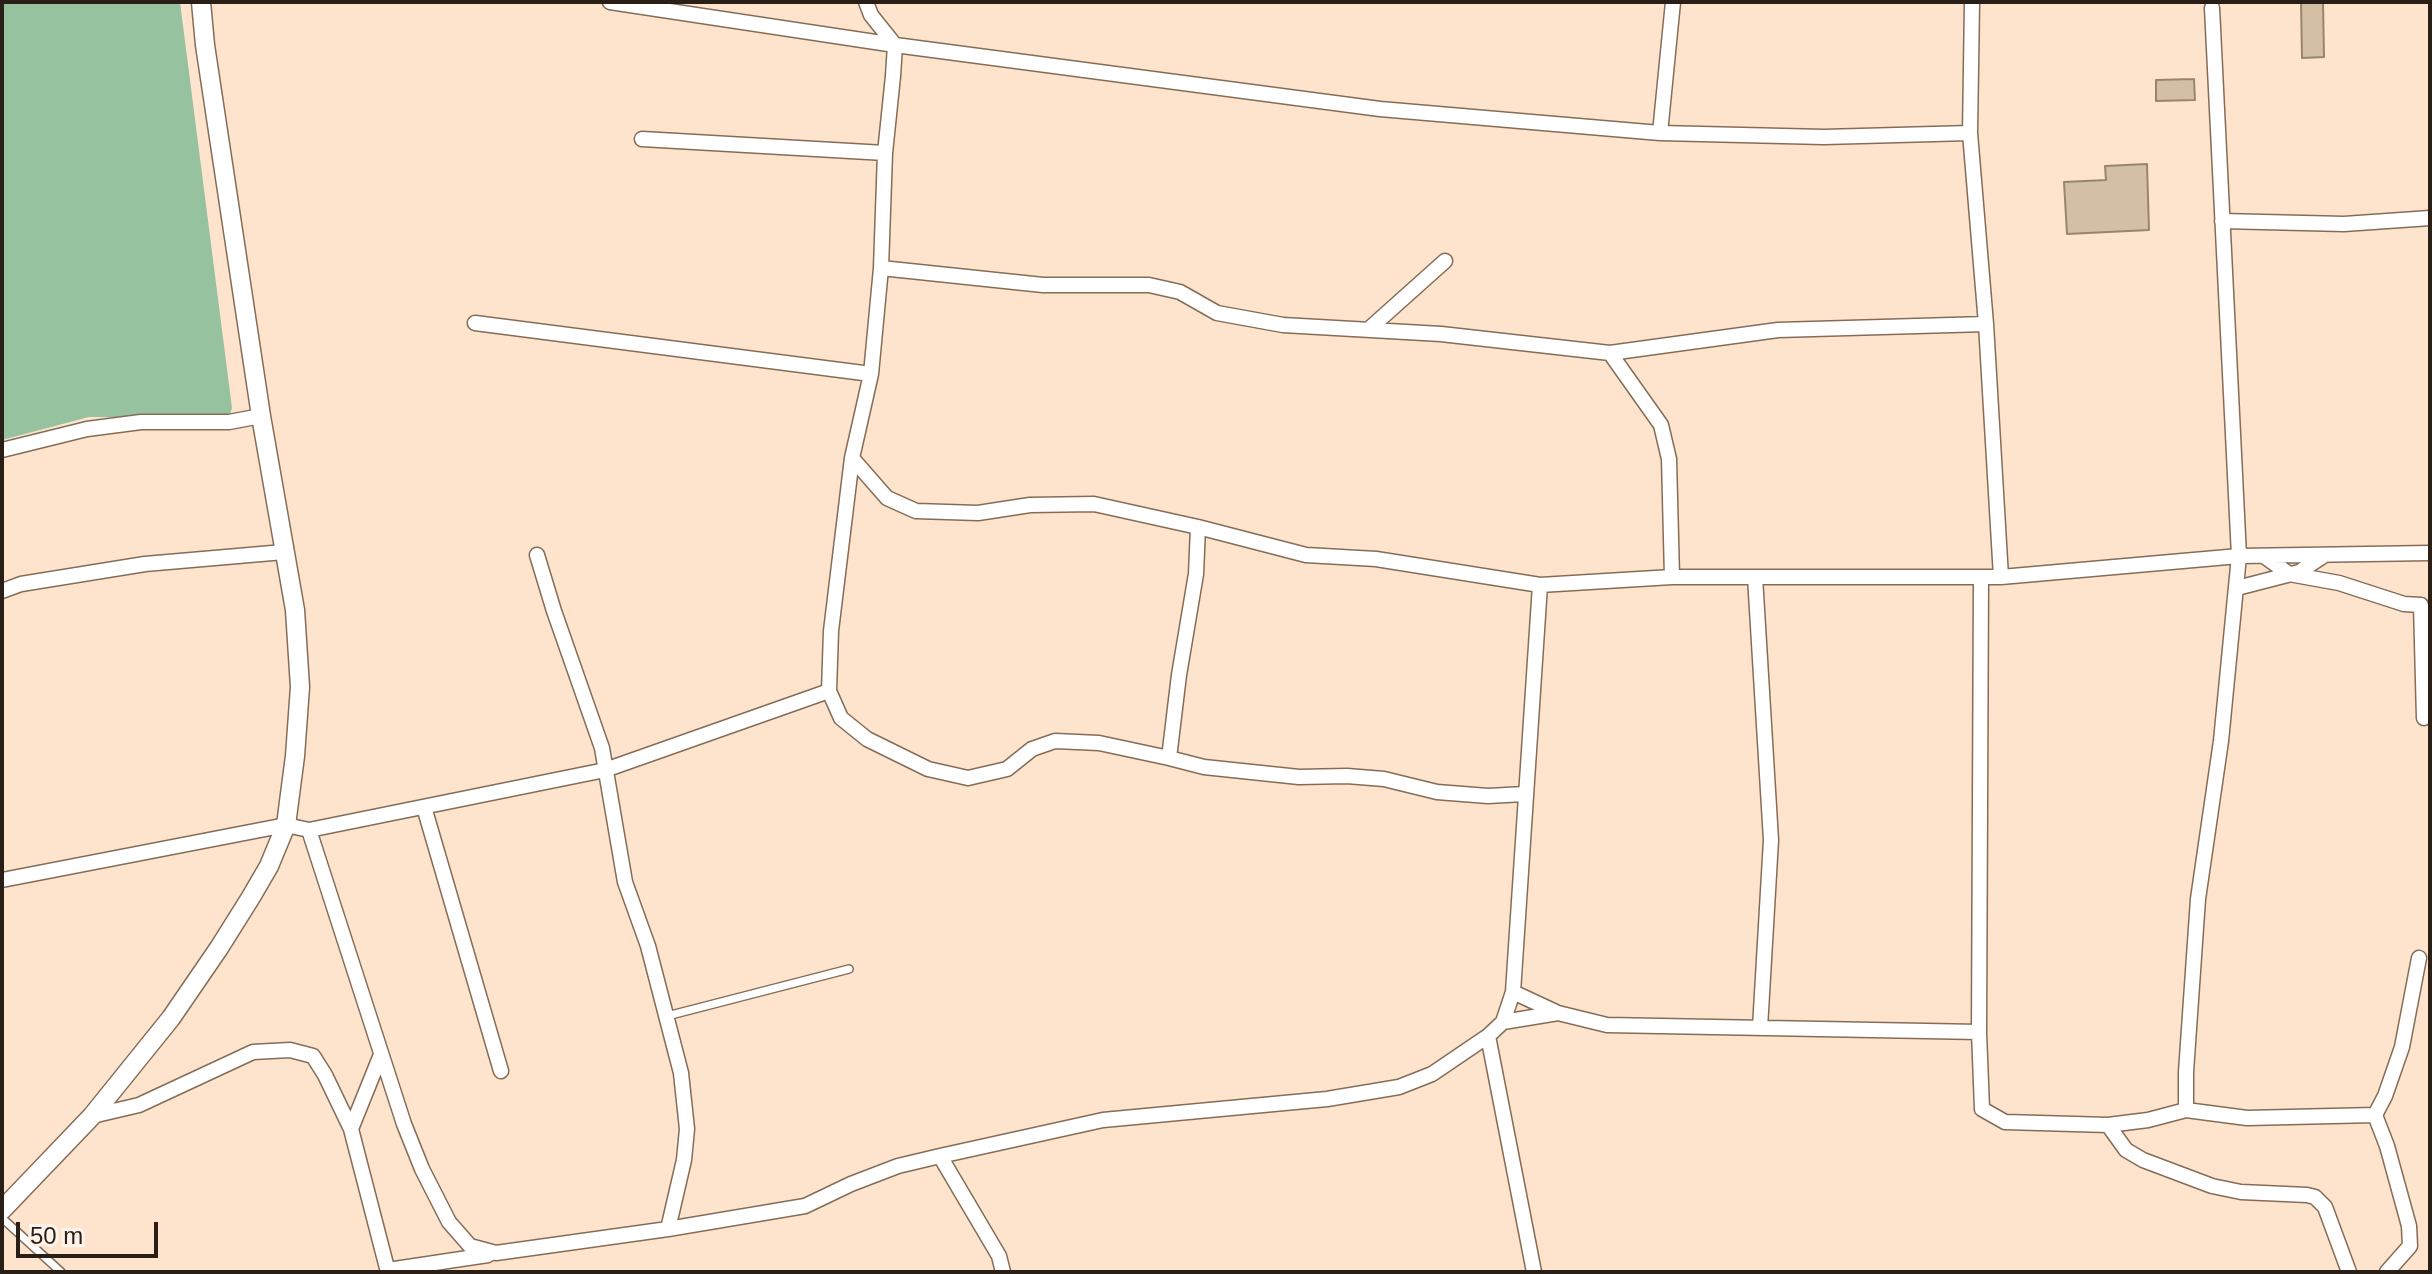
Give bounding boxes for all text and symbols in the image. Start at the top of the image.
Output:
scale bar [20,1206,162,1256]
text: 50 m [30,1222,83,1249]

